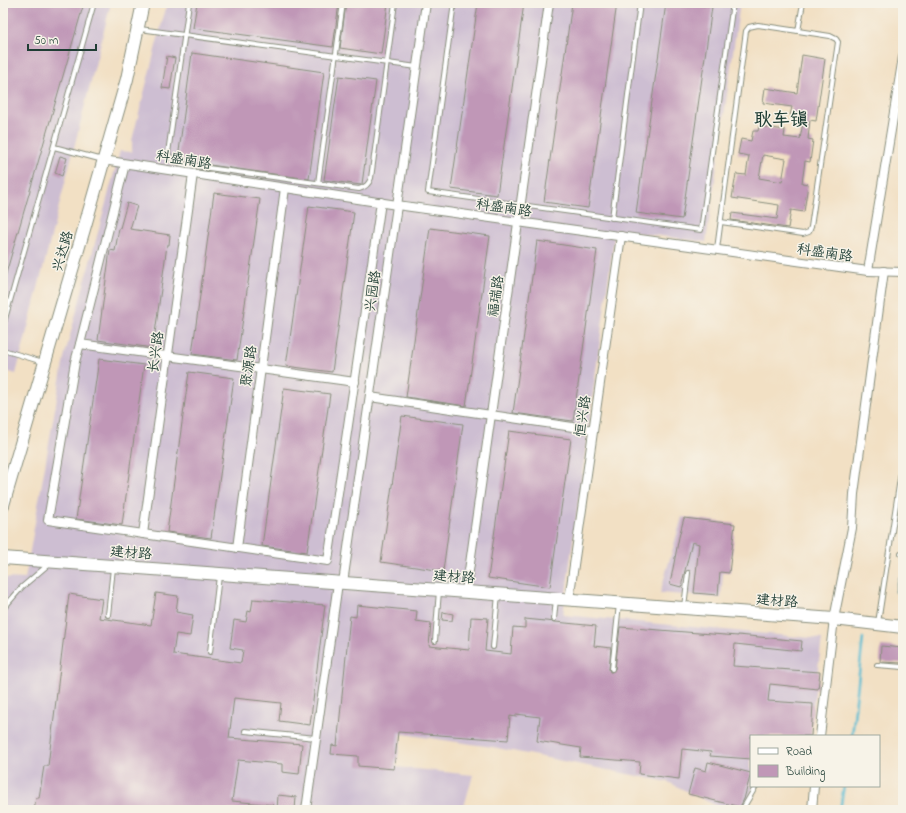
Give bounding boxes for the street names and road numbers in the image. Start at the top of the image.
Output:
street label: 科盛南路 [154,146,213,175]
street label: 科盛南路 [475,194,533,223]
street label: 兴达路 [48,228,79,274]
street label: 科盛南路 [796,239,854,268]
street label: 兴园路 [360,269,387,313]
street label: 福瑞路 [483,274,510,318]
street label: 长兴路 [143,330,170,374]
street label: 聚源路 [236,344,263,388]
street label: 恒兴路 [570,394,597,438]
street label: 建材路 [109,542,153,565]
street label: 建材路 [432,566,476,589]
street label: 建材路 [755,590,799,613]

